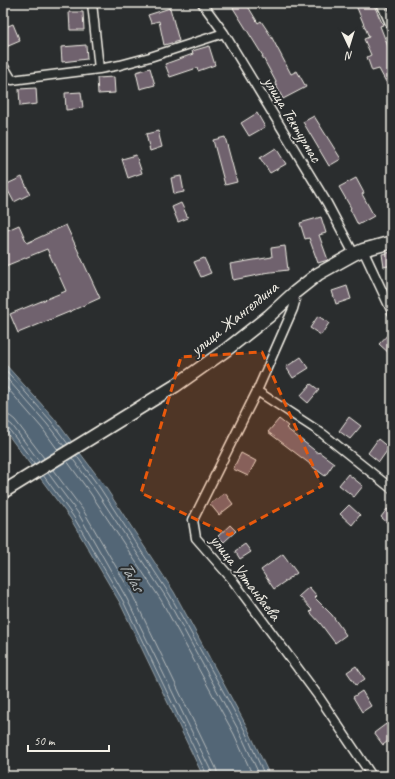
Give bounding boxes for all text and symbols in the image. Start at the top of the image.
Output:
north arrow [329,26,369,66]
text: N [344,49,354,63]
street label: улица Тектурмас [258,72,327,167]
street label: улица Жангелдина [185,276,284,361]
street label: улица Ултанбаева [205,529,287,626]
water label: Talas [115,557,151,597]
scale bar [28,727,109,753]
text: 50 m [34,733,56,749]

